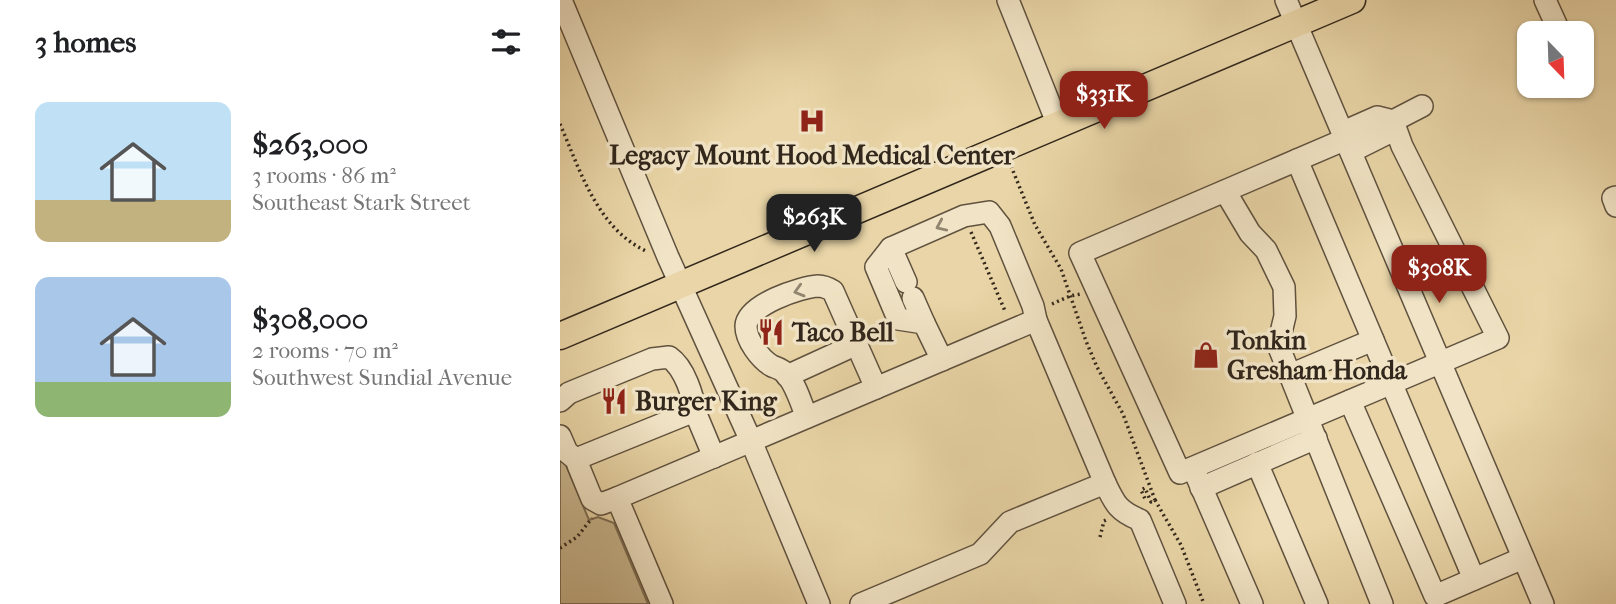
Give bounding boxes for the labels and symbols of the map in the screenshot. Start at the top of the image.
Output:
north arrow [1517,21,1594,98]
pin: $331K [1055,72,1153,131]
hospital icon: Legacy Mount Hood Medical Center [797,106,827,136]
place label: Legacy Mount Hood Medical Center [609,140,1016,171]
pin: $263K [765,194,863,254]
one-way arrow [935,218,948,232]
pin: $308K [1390,246,1488,305]
one-way arrow [794,283,806,298]
restaurant icon: Taco Bell [756,317,786,347]
place label: Taco Bell [791,317,894,348]
place label: Tonkin Gresham Honda [1226,325,1408,386]
shop icon: Tonkin Gresham Honda [1191,340,1221,370]
restaurant icon: Burger King [599,386,629,416]
place label: Burger King [635,386,778,417]

